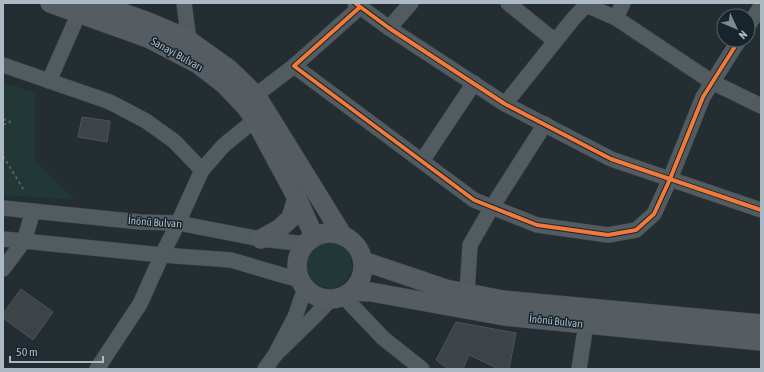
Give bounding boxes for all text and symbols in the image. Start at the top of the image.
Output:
north arrow [716,8,756,48]
text: N [737,28,750,41]
street label: Sanayi Bulvarı [149,35,205,73]
street label: İnönü Bulvarı [128,214,182,230]
street label: İnönü Bulvarı [528,312,584,330]
scale bar [10,338,103,364]
text: 50 m [16,345,38,359]

